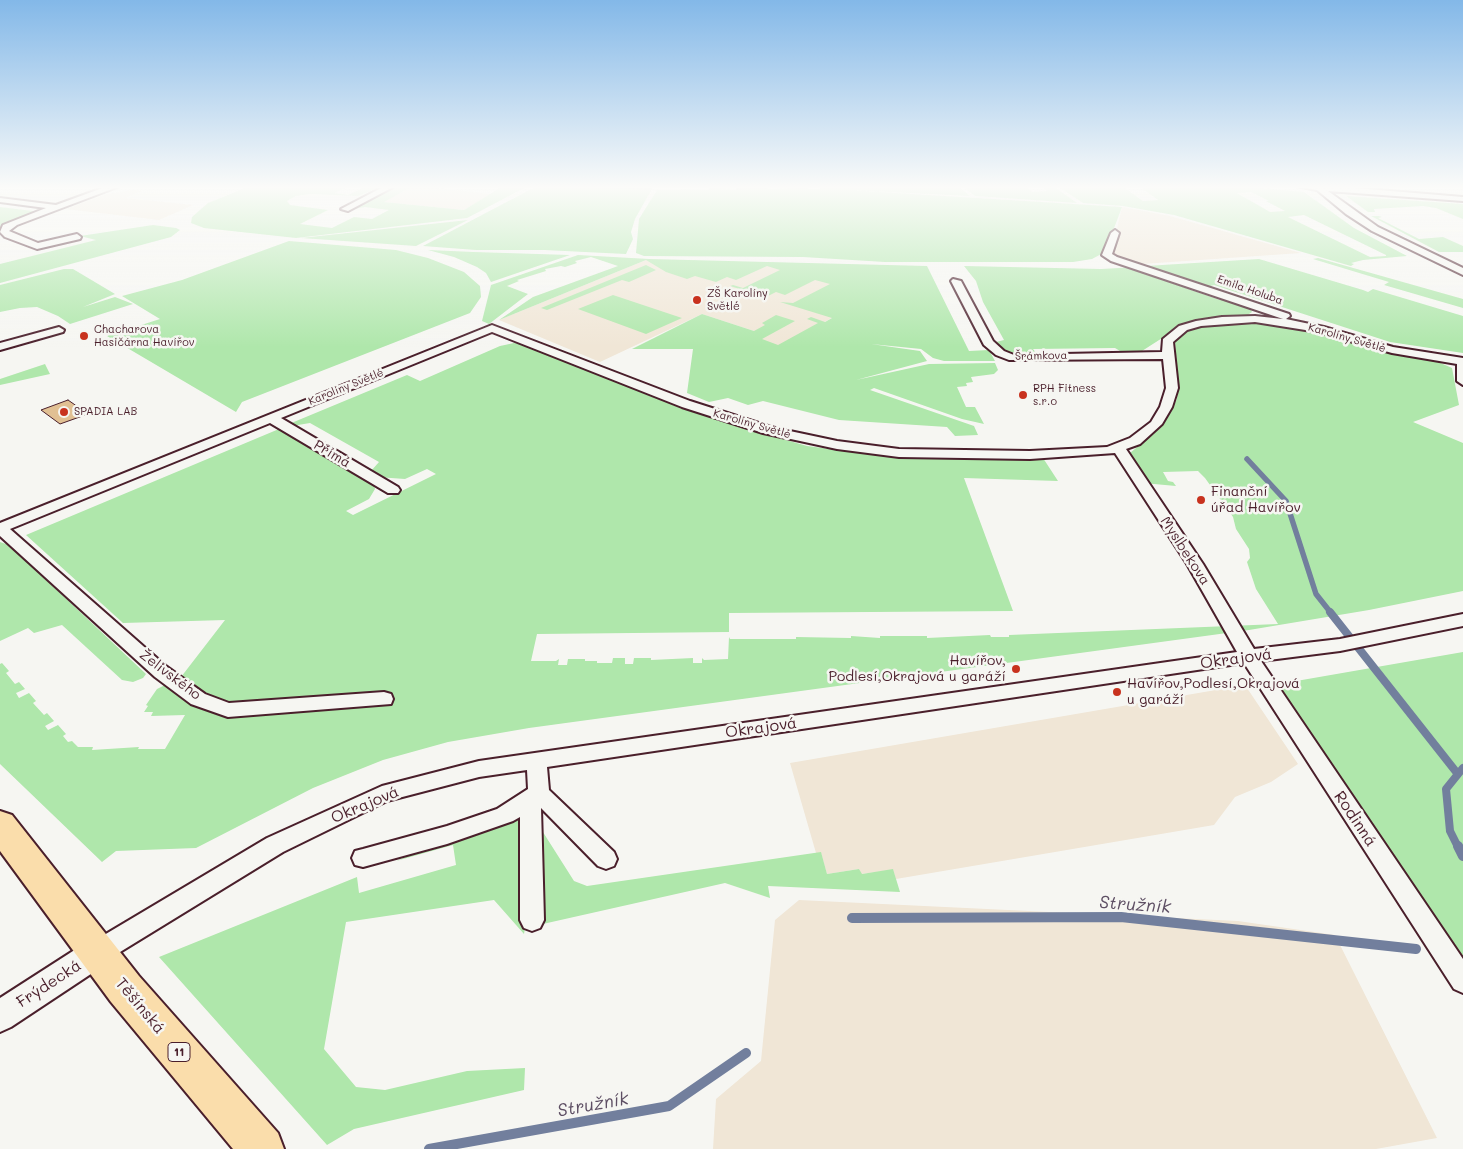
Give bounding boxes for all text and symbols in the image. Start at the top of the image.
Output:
street label: Emila Holuba [1215,273,1285,307]
place label: ZŠ Karolíny Světlé [707,287,768,313]
marker: ZŠ Karolíny Světlé [691,294,703,306]
street label: Karolíny Světlé [1307,321,1387,355]
place label: Chacharova Hasičárna Havířov [94,323,195,349]
marker: Chacharova Hasičárna Havířov [78,330,90,342]
street label: Šrámkova [1015,349,1067,363]
street label: Karolíny Světlé [306,366,386,408]
place label: RPH Fitness s.r.o [1033,382,1096,408]
marker: RPH Fitness s.r.o [1017,389,1029,401]
place label: SPADIA LAB [74,405,137,419]
marker: SPADIA LAB [58,406,70,418]
street label: Karolíny Světlé [712,407,792,441]
street label: Přímá [311,437,353,471]
place label: Finanční úřad Havířov [1211,484,1301,516]
marker: Finanční úřad Havířov [1195,494,1207,506]
street label: Myslbekova [1157,514,1213,588]
street label: Okrajová [1199,644,1273,674]
street label: Želivského [136,647,204,703]
place label: Havířov, Podlesí,Okrajová u garáží [828,653,1006,686]
marker: Havířov, Podlesí,Okrajová u garáží [1010,663,1022,675]
place label: Havířov,Podlesí,Okrajová u garáží [1127,676,1300,709]
marker: Havířov,Podlesí,Okrajová u garáží [1111,686,1123,698]
street label: Okrajová [724,713,798,743]
street label: Okrajová [328,782,402,828]
street label: Rodinná [1330,788,1380,850]
water label: Stružník [1098,892,1172,918]
street label: Frýdecká [13,956,85,1012]
street label: Těšínská [111,974,169,1038]
road number: 11 [168,1042,190,1062]
water label: Stružník [556,1088,630,1122]

